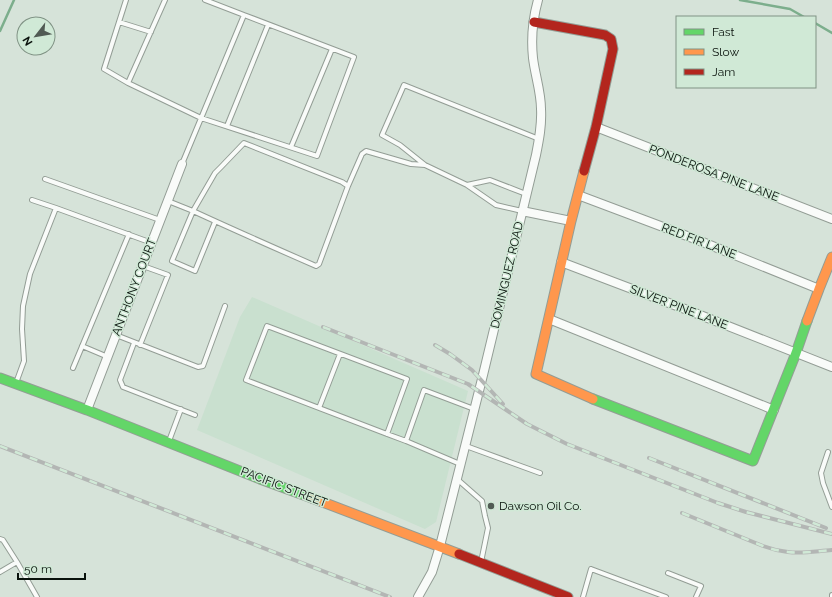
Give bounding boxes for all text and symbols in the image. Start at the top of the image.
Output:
north arrow [16,16,56,56]
legend [676,16,816,88]
text: Fast [712,25,735,39]
text: N [20,34,36,48]
text: Slow [712,45,739,59]
text: Jam [712,65,735,79]
street label: PONDEROSA PINE LANE [647,142,781,204]
street label: DOMINGUEZ ROAD [488,220,526,330]
street label: RED FIR LANE [659,220,739,262]
street label: ANTHONY COURT [109,236,159,338]
street label: SILVER PINE LANE [628,282,730,332]
street label: PACIFIC STREET [239,464,330,510]
place label: Dawson Oil Co. [499,499,581,513]
marker: Dawson Oil Co. [486,501,496,511]
scale bar [18,555,85,581]
text: 50 m [24,562,52,576]

